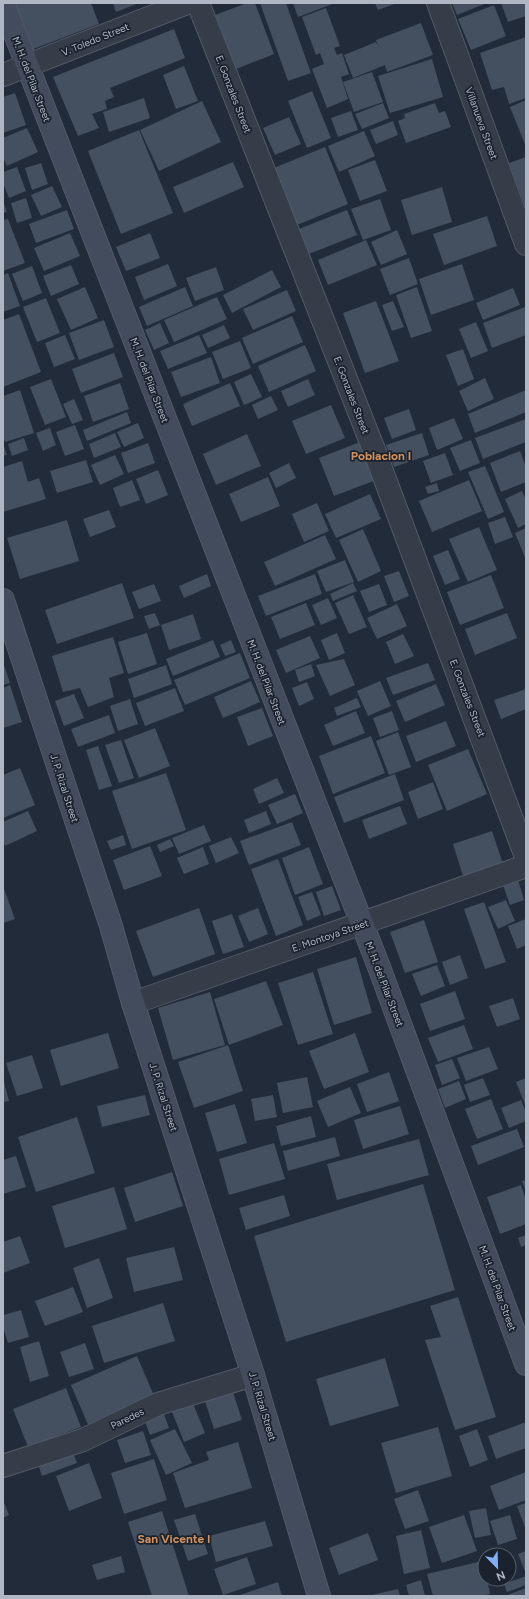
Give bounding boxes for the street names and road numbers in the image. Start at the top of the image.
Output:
street label: V. Toledo Street [59,20,131,59]
street label: M. H. del Pilar Street [9,35,54,124]
street label: E. Gonzales Street [213,53,254,135]
street label: Villanueva Street [462,85,501,161]
street label: M. H. del Pilar Street [127,336,172,425]
street label: E. Gonzales Street [331,354,372,436]
street label: M. H. del Pilar Street [244,638,289,727]
street label: E. Gonzales Street [447,657,488,739]
street label: J. P. Rizal Street [47,752,82,824]
street label: E. Montoya Street [290,916,371,955]
street label: M. H. del Pilar Street [362,940,407,1029]
street label: J. P. Rizal Street [146,1061,181,1133]
street label: M. H. del Pilar Street [476,1244,519,1333]
street label: J. P. Rizal Street [246,1370,279,1442]
street label: Paredes [108,1405,146,1432]

